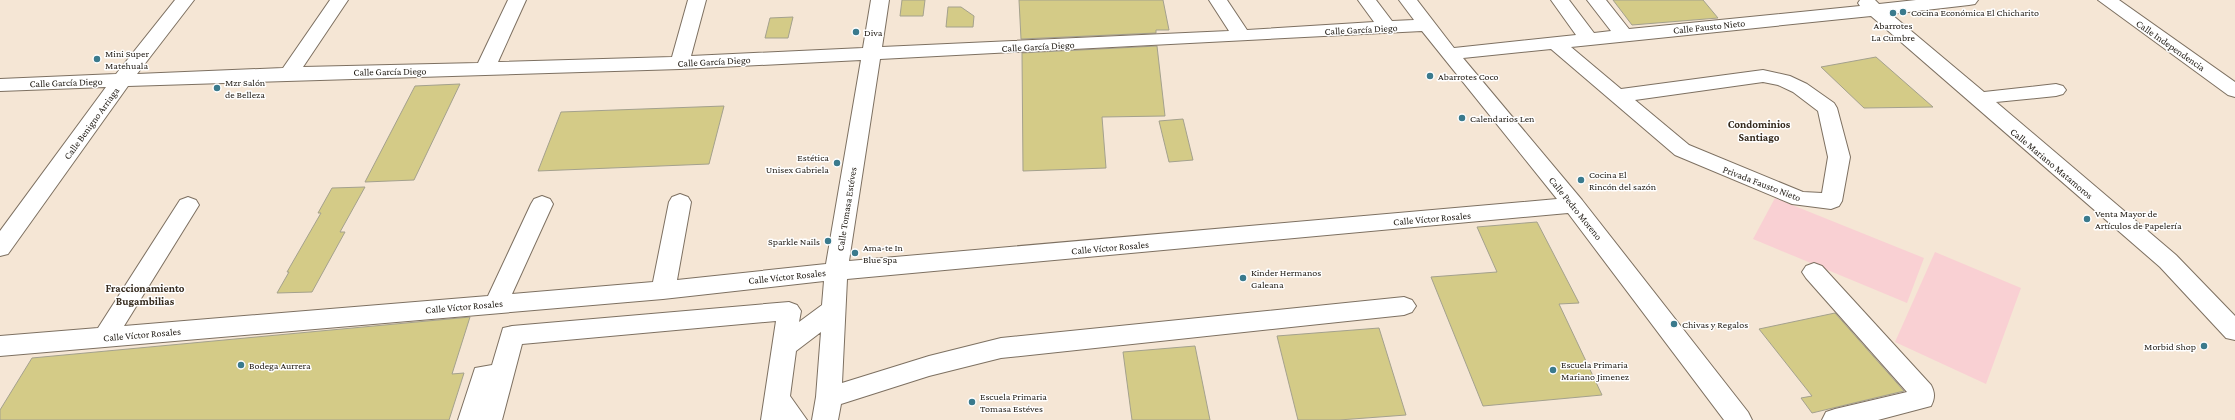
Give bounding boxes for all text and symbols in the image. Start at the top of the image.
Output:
marker: Cocina Económica El Chicharito [1898,7,1908,17]
place label: Cocina Económica El Chicharito [1911,7,2039,18]
marker: Abarrotes La Cumbre [1888,8,1898,18]
street label: Calle Fausto Nieto [1672,17,1746,36]
street label: Calle Independencia [2134,18,2208,73]
place label: Abarrotes La Cumbre [1871,20,1915,43]
street label: Calle García Diego [1324,22,1398,37]
marker: Diva [851,27,861,37]
place label: Diva [864,27,883,38]
street label: Calle García Diego [1001,39,1075,54]
place label: Mini Super Matehuala [105,48,149,71]
marker: Mini Super Matehuala [92,54,102,64]
street label: Calle García Diego [677,54,751,69]
street label: Calle García Diego [353,65,427,78]
marker: Abarrotes Coco [1425,71,1435,81]
place label: Abarrotes Coco [1438,71,1499,82]
street label: Calle García Diego [29,76,103,89]
place label: Mzr Salón de Belleza [225,77,266,100]
marker: Mzr Salón de Belleza [212,83,222,93]
street label: Calle Benigno Arriaga [62,85,121,161]
marker: Calendarios Len [1457,113,1467,123]
place label: Calendarios Len [1470,113,1535,124]
district label: Condominios Santiago [1728,118,1791,143]
street label: Calle Mariano Matamoros [2008,126,2095,201]
place label: Estética Unisex Gabriela [766,152,829,175]
marker: Estética Unisex Gabriela [832,158,842,168]
street label: Privada Fausto Nieto [1721,164,1802,203]
street label: Calle Tomasa Estéves [834,166,859,252]
place label: Cocina El Rincón del sazón [1589,169,1657,192]
street label: Calle Pedro Moreno [1547,175,1604,242]
marker: Cocina El Rincón del sazón [1576,175,1586,185]
place label: Venta Mayor de Artículos de Papelería [2095,208,2182,231]
street label: Calle Víctor Rosales [1393,210,1471,227]
marker: Venta Mayor de Artículos de Papelería [2082,214,2092,224]
place label: Sparkle Nails [768,236,820,247]
marker: Sparkle Nails [823,236,833,246]
street label: Calle Víctor Rosales [1071,239,1149,256]
place label: Ama-te In Blue Spa [863,242,904,265]
marker: Ama-te In Blue Spa [850,248,860,258]
street label: Calle Víctor Rosales [748,267,826,286]
place label: Kinder Hermanos Galeana [1251,267,1321,290]
marker: Kinder Hermanos Galeana [1238,273,1248,283]
district label: Fraccionamiento Bugambilias [105,282,185,307]
street label: Calle Víctor Rosales [425,298,503,315]
marker: Chivas y Regalos [1669,319,1679,329]
place label: Chivas y Regalos [1682,319,1748,330]
street label: Calle Víctor Rosales [103,326,181,343]
place label: Morbid Shop [2144,341,2196,352]
marker: Morbid Shop [2199,341,2209,351]
place label: Escuela Primaria Mariano Jimenez [1561,359,1629,382]
marker: Bodega Aurrera [236,360,246,370]
place label: Bodega Aurrera [249,360,311,371]
marker: Escuela Primaria Mariano Jimenez [1548,365,1558,375]
place label: Escuela Primaria Tomasa Estéves [980,391,1047,414]
marker: Escuela Primaria Tomasa Estéves [967,397,977,407]

